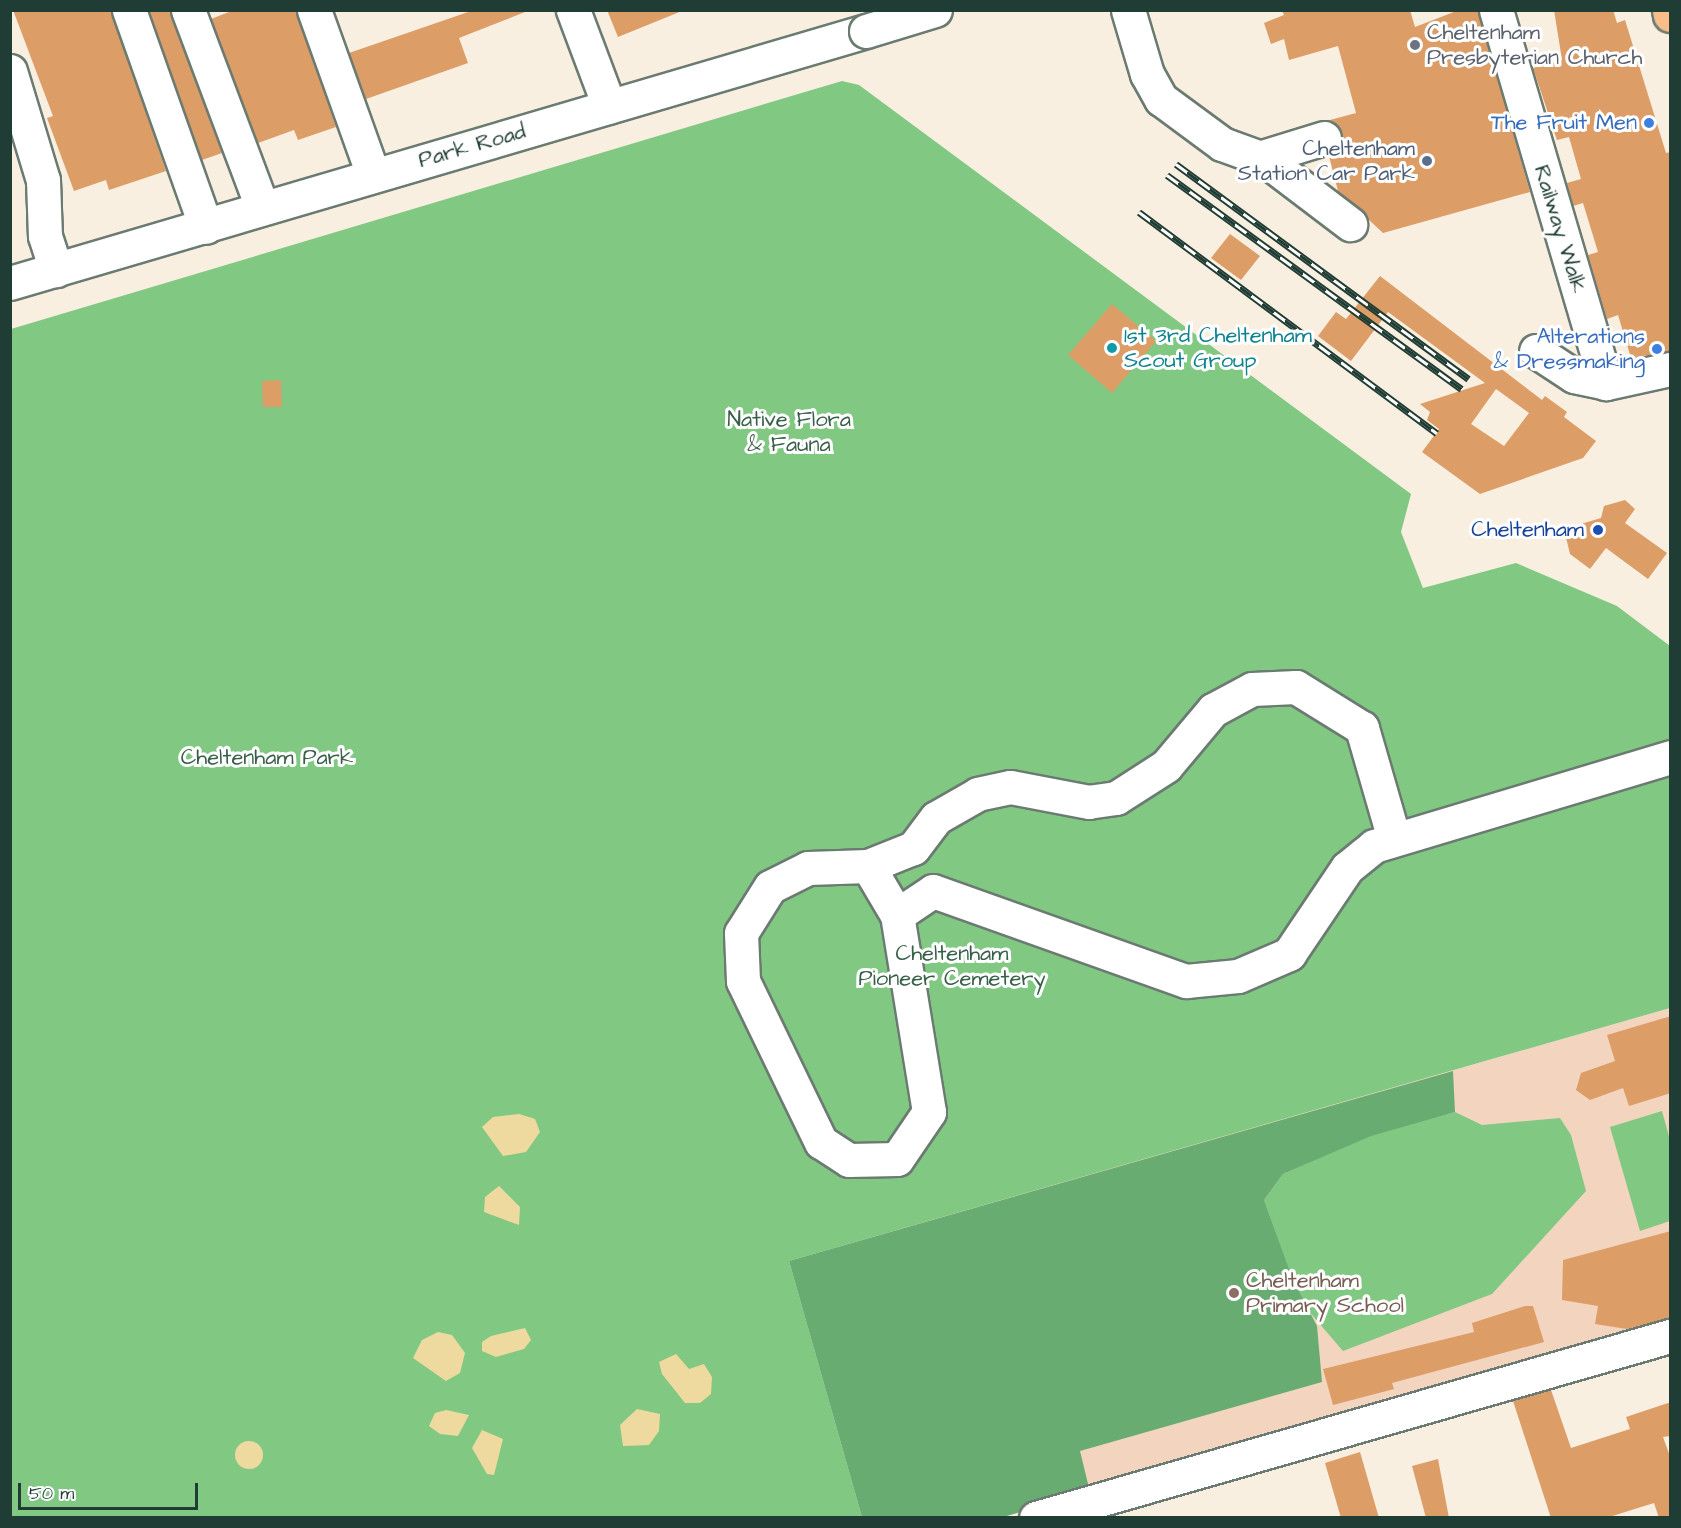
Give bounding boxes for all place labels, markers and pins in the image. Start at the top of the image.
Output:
place label: Cheltenham Presbyterian Church [1427,19,1642,70]
marker: Cheltenham Presbyterian Church [1408,38,1422,52]
place label: The Fruit Men [1491,110,1637,136]
marker: The Fruit Men [1642,116,1656,130]
place label: Cheltenham Station Car Park [1238,135,1415,186]
marker: Cheltenham Station Car Park [1420,154,1434,168]
place label: 1st 3rd Cheltenham Scout Group [1124,322,1312,374]
place label: Alterations & Dressmaking [1494,323,1645,374]
marker: 1st 3rd Cheltenham Scout Group [1105,341,1119,355]
marker: Alterations & Dressmaking [1650,342,1664,356]
place label: Cheltenham [1471,517,1584,543]
marker: Cheltenham [1589,521,1607,539]
place label: Cheltenham Primary School [1246,1267,1404,1318]
marker: Cheltenham Primary School [1227,1286,1241,1300]

